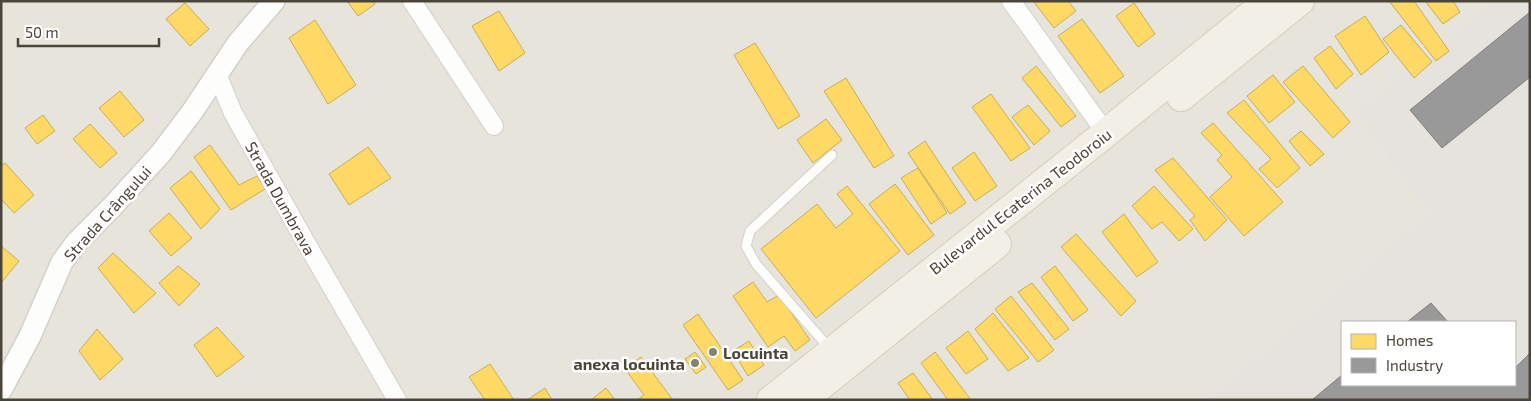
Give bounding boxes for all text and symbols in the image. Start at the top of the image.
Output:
scale bar [18,15,159,47]
text: 50 m [25,23,59,41]
street label: Bulevardul Ecaterina Teodoroiu [925,124,1115,278]
street label: Strada Dumbrava [242,138,320,258]
street label: Strada Crângului [59,162,155,264]
legend [1341,321,1516,386]
text: Homes [1386,331,1433,349]
place label: Locuinta [723,343,788,362]
marker: Locuinta [707,346,719,358]
place label: anexa locuinta [574,354,685,373]
text: Industry [1386,356,1443,374]
marker: anexa locuinta [689,357,701,369]

